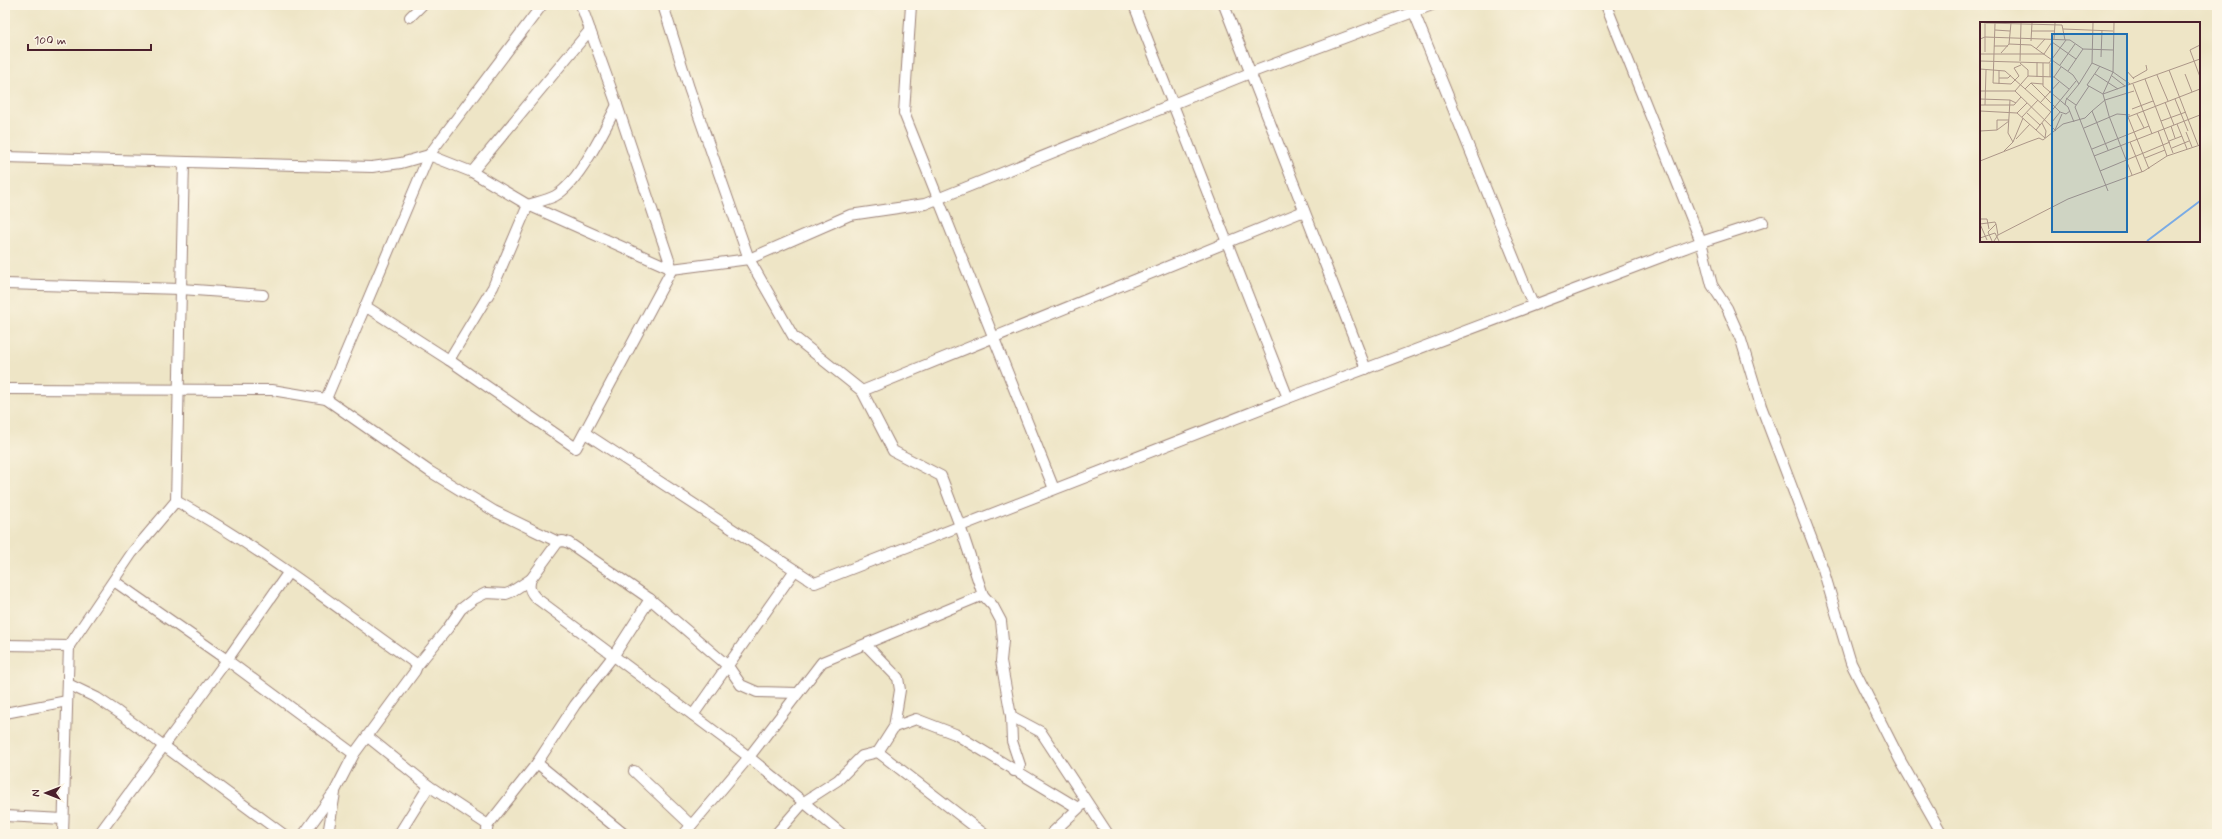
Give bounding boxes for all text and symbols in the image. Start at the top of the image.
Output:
inset map [1980,22,2200,242]
scale bar [28,26,151,52]
text: 100 m [34,33,66,49]
north arrow [26,773,66,813]
text: N [30,789,44,797]

